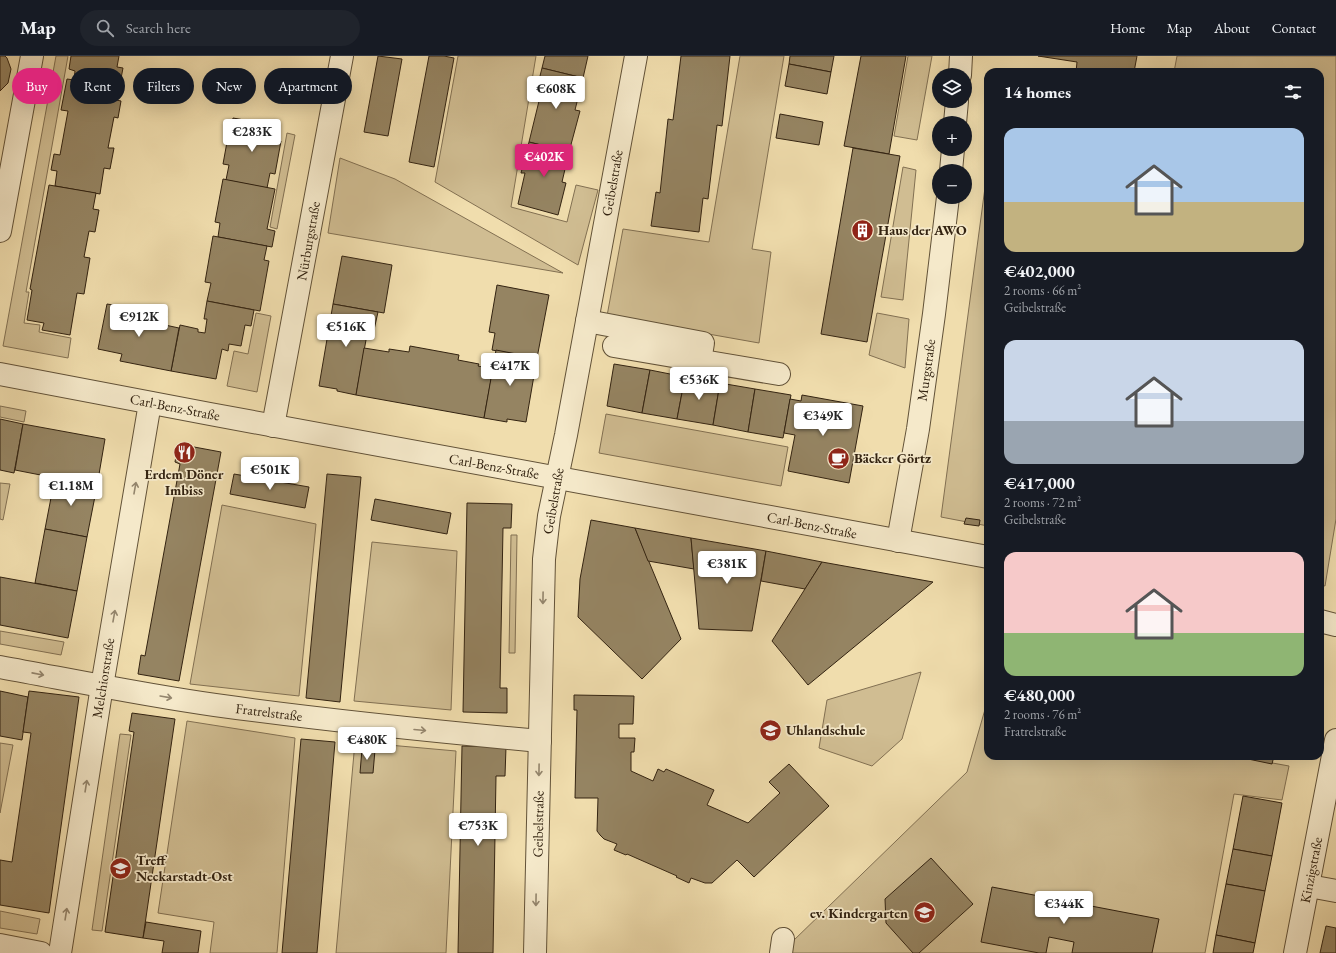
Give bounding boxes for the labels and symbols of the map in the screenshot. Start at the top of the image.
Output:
pin: €608K [528,76,584,110]
pin: €283K [224,119,280,153]
pin: €402K [516,144,572,178]
street label: Geibelstraße [597,148,627,217]
street label: Nürburgstraße [292,199,324,282]
building icon: Haus der AWO [850,217,876,243]
place label: Haus der AWO [878,221,967,239]
pin: €912K [111,304,167,338]
pin: €516K [318,314,374,348]
street label: Murgstraße [913,337,939,402]
pin: €417K [482,353,538,387]
pin: €536K [671,367,727,401]
street label: Carl-Benz-Straße [128,389,222,425]
pin: €349K [795,403,851,437]
restaurant icon: Erdem Döner Imbiss [171,439,197,465]
cafe icon: Bäcker Görtz [826,445,852,471]
street label: Carl-Benz-Straße [447,449,541,483]
place label: Bäcker Görtz [854,449,931,467]
pin: €501K [242,457,298,491]
place label: Erdem Döner Imbiss [145,465,224,499]
street label: Geibelstraße [538,466,568,535]
pin: €1.18M [38,473,104,507]
one-way arrow [131,482,139,495]
street label: Carl-Benz-Straße [765,507,859,543]
pin: €381K [699,551,755,585]
one-way arrow [539,591,547,604]
one-way arrow [110,610,118,623]
street label: Melchiorstraße [88,636,118,719]
one-way arrow [31,670,44,678]
one-way arrow [159,693,172,701]
street label: Fratrelstraße [235,699,304,725]
school or university icon: Uhlandschule [757,717,783,743]
place label: Uhlandschule [786,721,866,739]
one-way arrow [413,726,426,733]
pin: €480K [339,727,395,761]
one-way arrow [535,763,543,776]
one-way arrow [82,780,90,793]
street label: Geibelstraße [528,790,548,858]
pin: €753K [450,813,506,847]
street label: Kinzigstraße [1296,835,1326,905]
place label: Treff Neckarstadt-Ost [136,851,233,885]
school or university icon: Treff Neckarstadt-Ost [107,855,133,881]
pin: €344K [1036,891,1092,925]
one-way arrow [532,893,540,906]
school or university icon: ev. Kindergarten [911,900,937,926]
place label: ev. Kindergarten [810,904,908,922]
one-way arrow [62,908,70,921]

